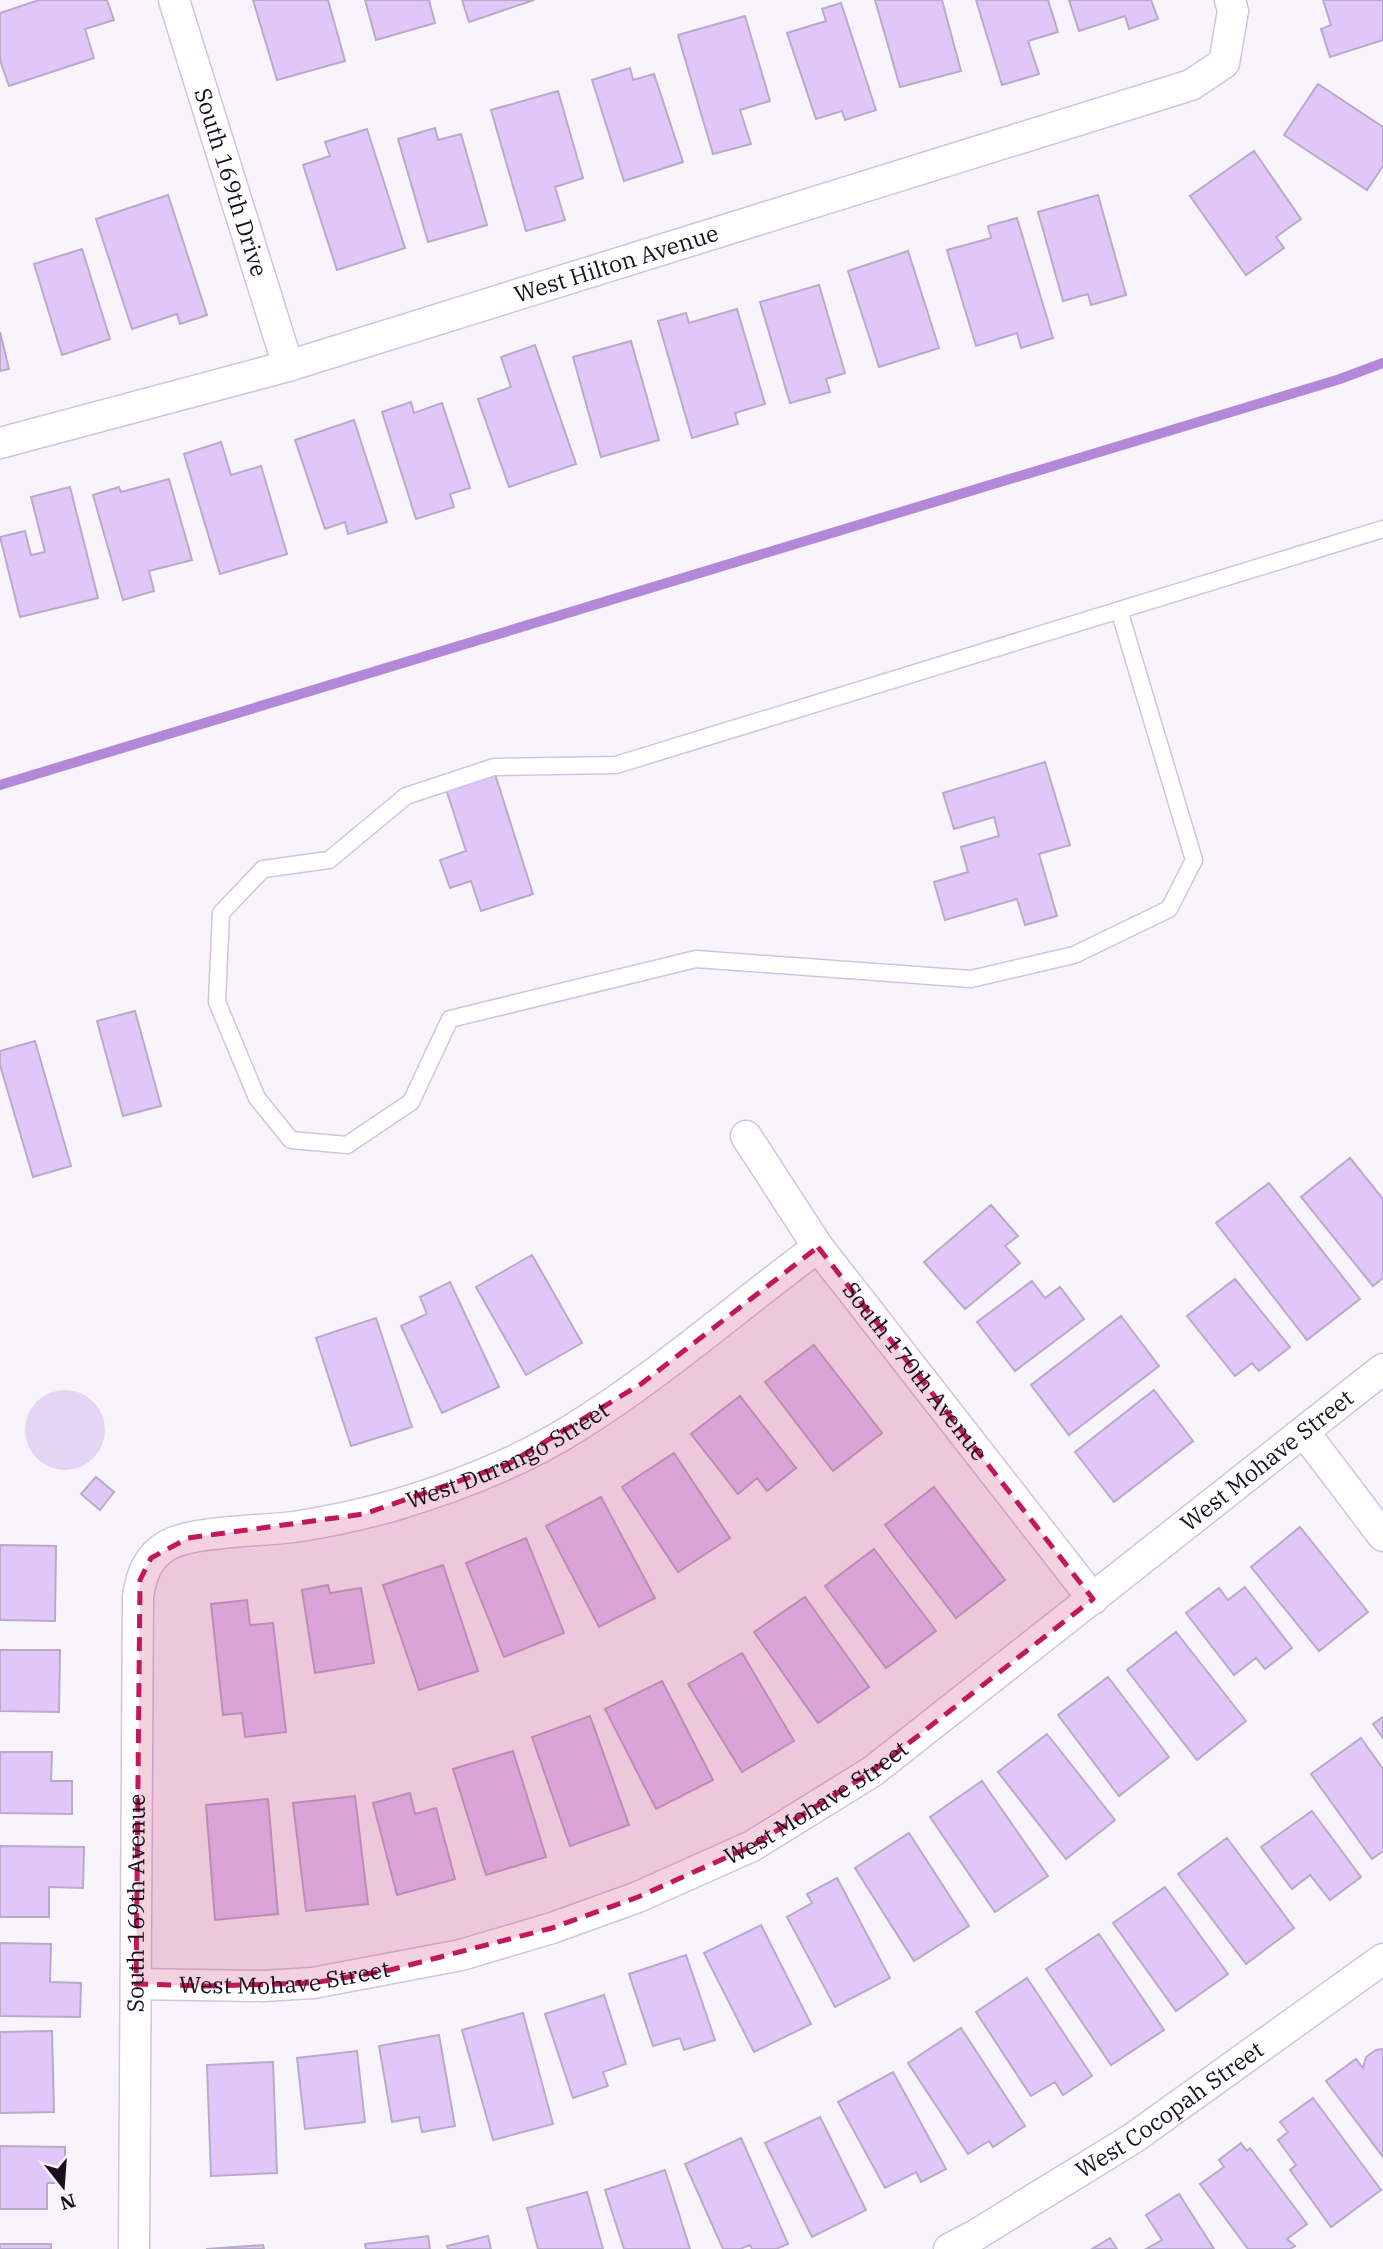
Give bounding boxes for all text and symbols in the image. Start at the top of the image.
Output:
street label: South 169th Drive [188,84,275,280]
street label: West Hilton Avenue [510,217,722,309]
street label: South 170th Avenue [837,1275,995,1466]
street label: West Mohave Street [1174,1382,1359,1537]
street label: West Durango Street [402,1394,614,1515]
street label: West Mohave Street [719,1733,914,1871]
street label: South 169th Avenue [119,1794,151,2012]
street label: West Mohave Street [179,1953,392,2000]
street label: West Cocopah Street [1069,2034,1269,2184]
north arrow [28,2151,98,2221]
text: N [57,2189,79,2216]

